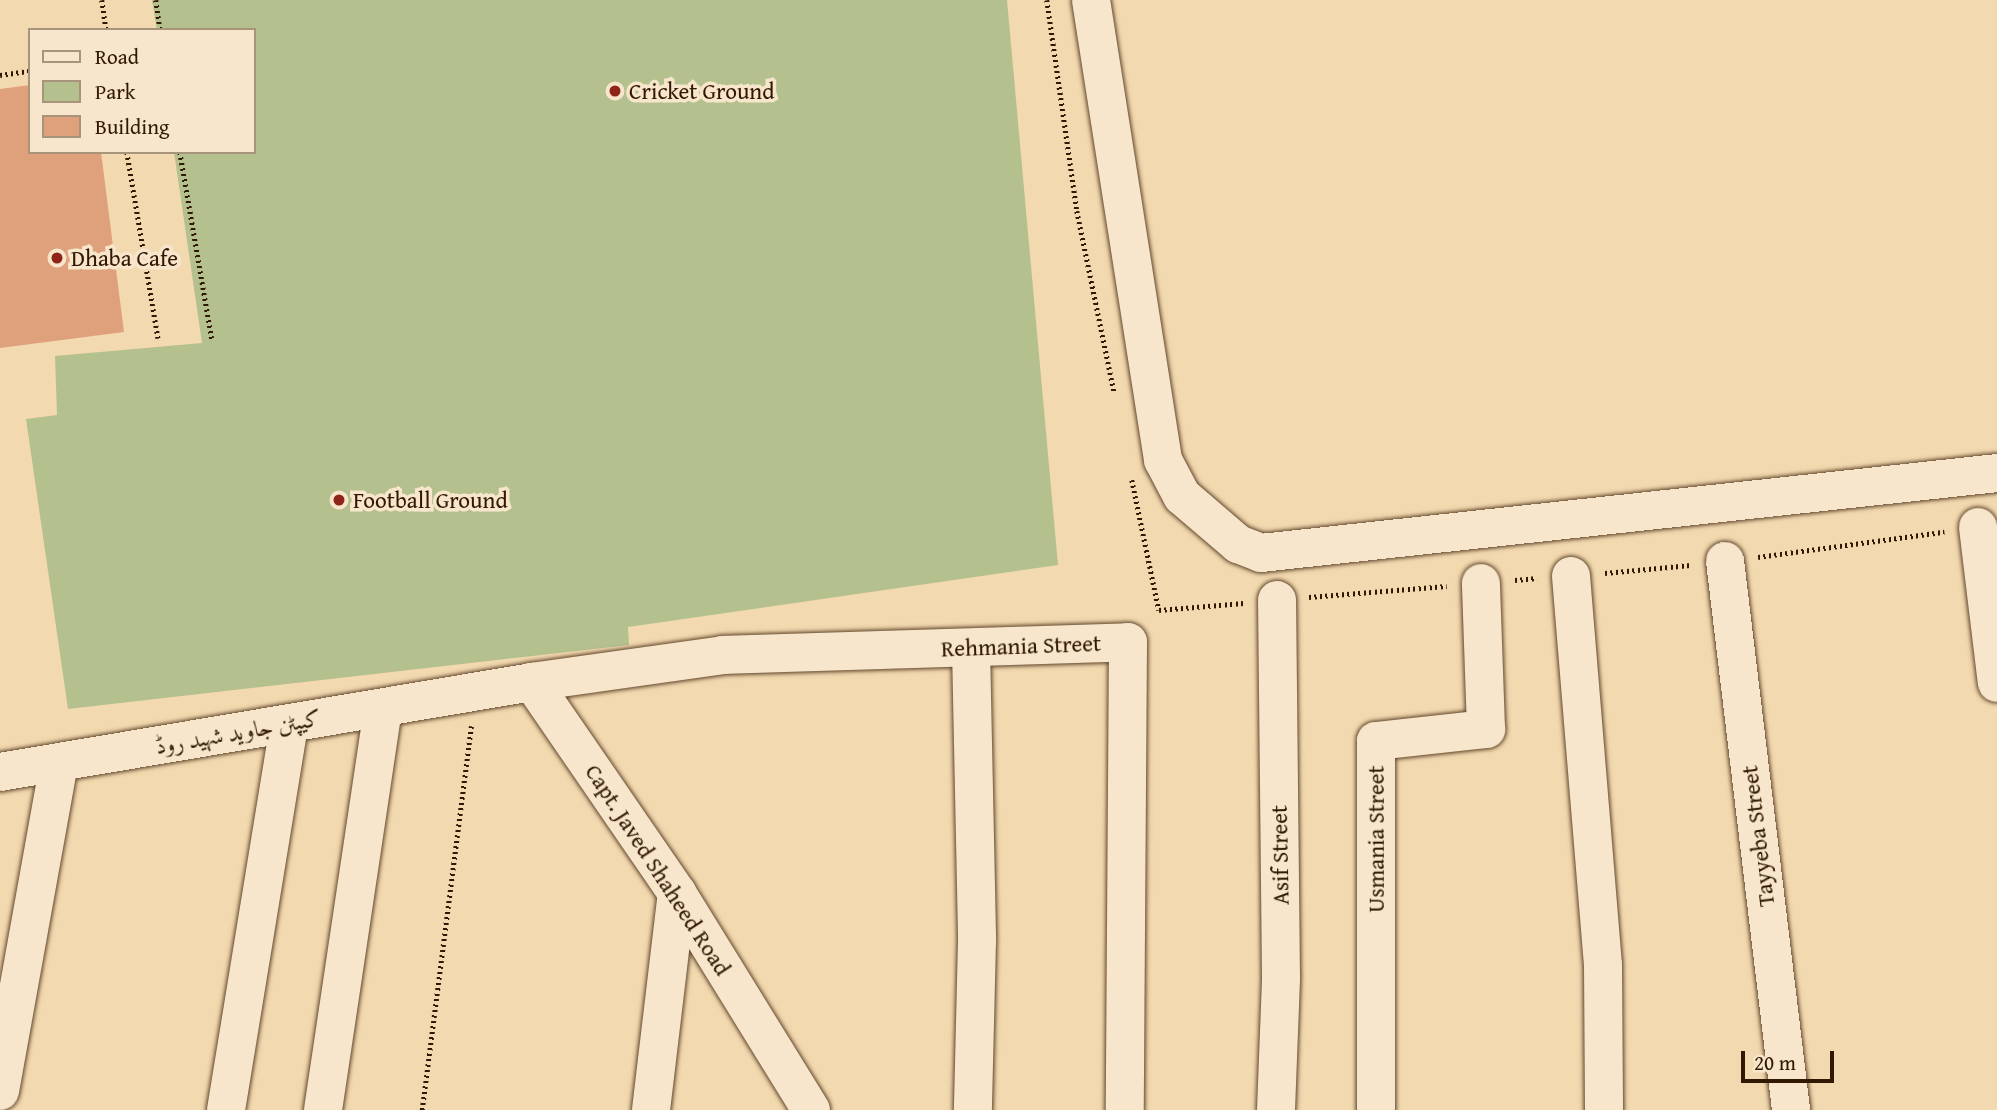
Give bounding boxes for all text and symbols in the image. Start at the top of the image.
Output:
legend [28,28,256,154]
text: Road [95,41,139,72]
text: Park [95,76,136,107]
place label: Cricket Ground [629,77,775,105]
marker: Cricket Ground [607,83,623,99]
text: Building [95,111,169,142]
place label: Dhaba Cafe [71,244,178,272]
marker: Dhaba Cafe [49,250,65,266]
place label: Football Ground [353,486,508,514]
marker: Football Ground [331,492,347,508]
street label: Rehmania Street [941,629,1101,663]
street label: کیپٹن جاوید شہید روڈ [153,704,323,760]
street label: Capt. Javed Shaheed Road [579,759,737,981]
street label: Tayyeba Street [1736,764,1780,908]
street label: Usmania Street [1362,765,1390,913]
street label: Asif Street [1265,805,1295,905]
scale bar [1745,1036,1838,1080]
text: 20 m [1754,1047,1796,1078]

